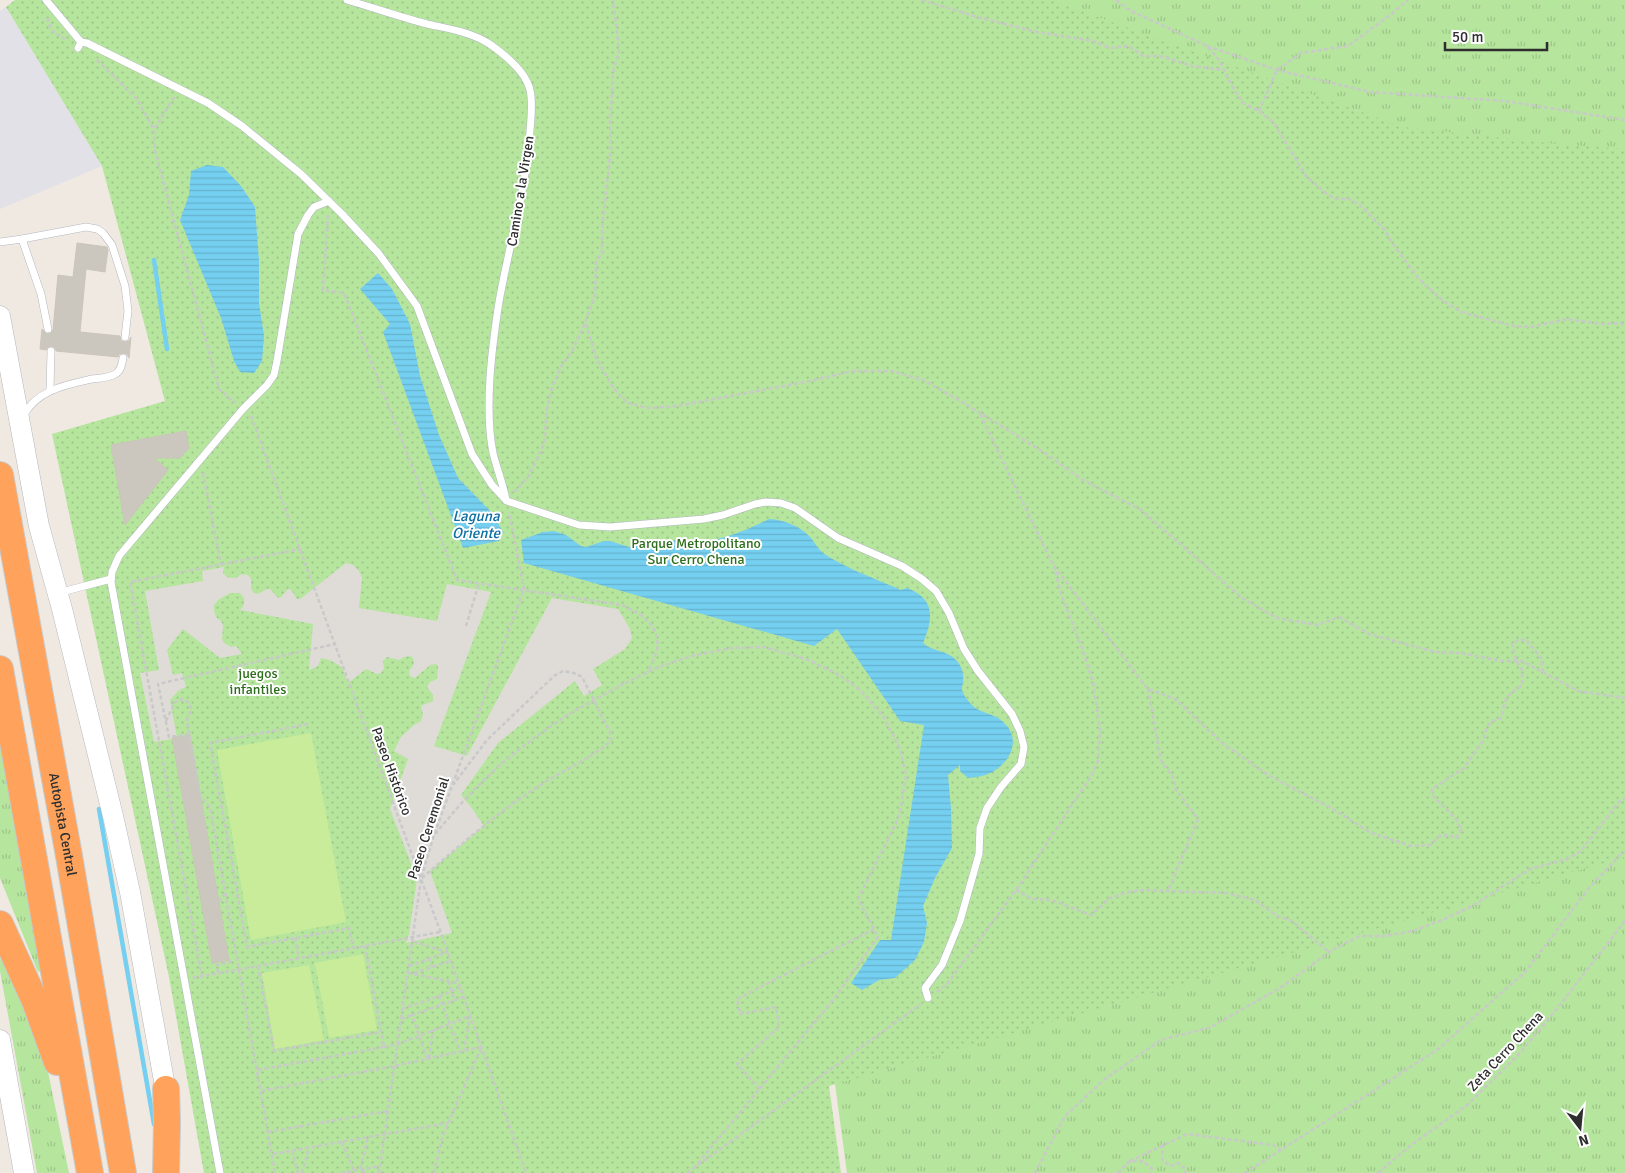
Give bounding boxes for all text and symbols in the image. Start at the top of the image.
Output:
scale bar [1445,20,1548,52]
text: 50 m [1452,28,1483,46]
street label: Camino a la Virgen [503,135,538,248]
water label: Laguna Oriente [452,507,502,542]
park label: Parque Metropolitano Sur Cerro Chena [631,535,761,568]
park label: juegos infantiles [230,665,286,698]
street label: Paseo Histórico [368,725,415,818]
street label: Autopista Central [45,771,80,877]
street label: Paseo Ceremonial [404,775,453,881]
street label: Zeta Cerro Chena [1464,1008,1547,1095]
north arrow [1555,1103,1605,1153]
text: N [1576,1131,1590,1150]

